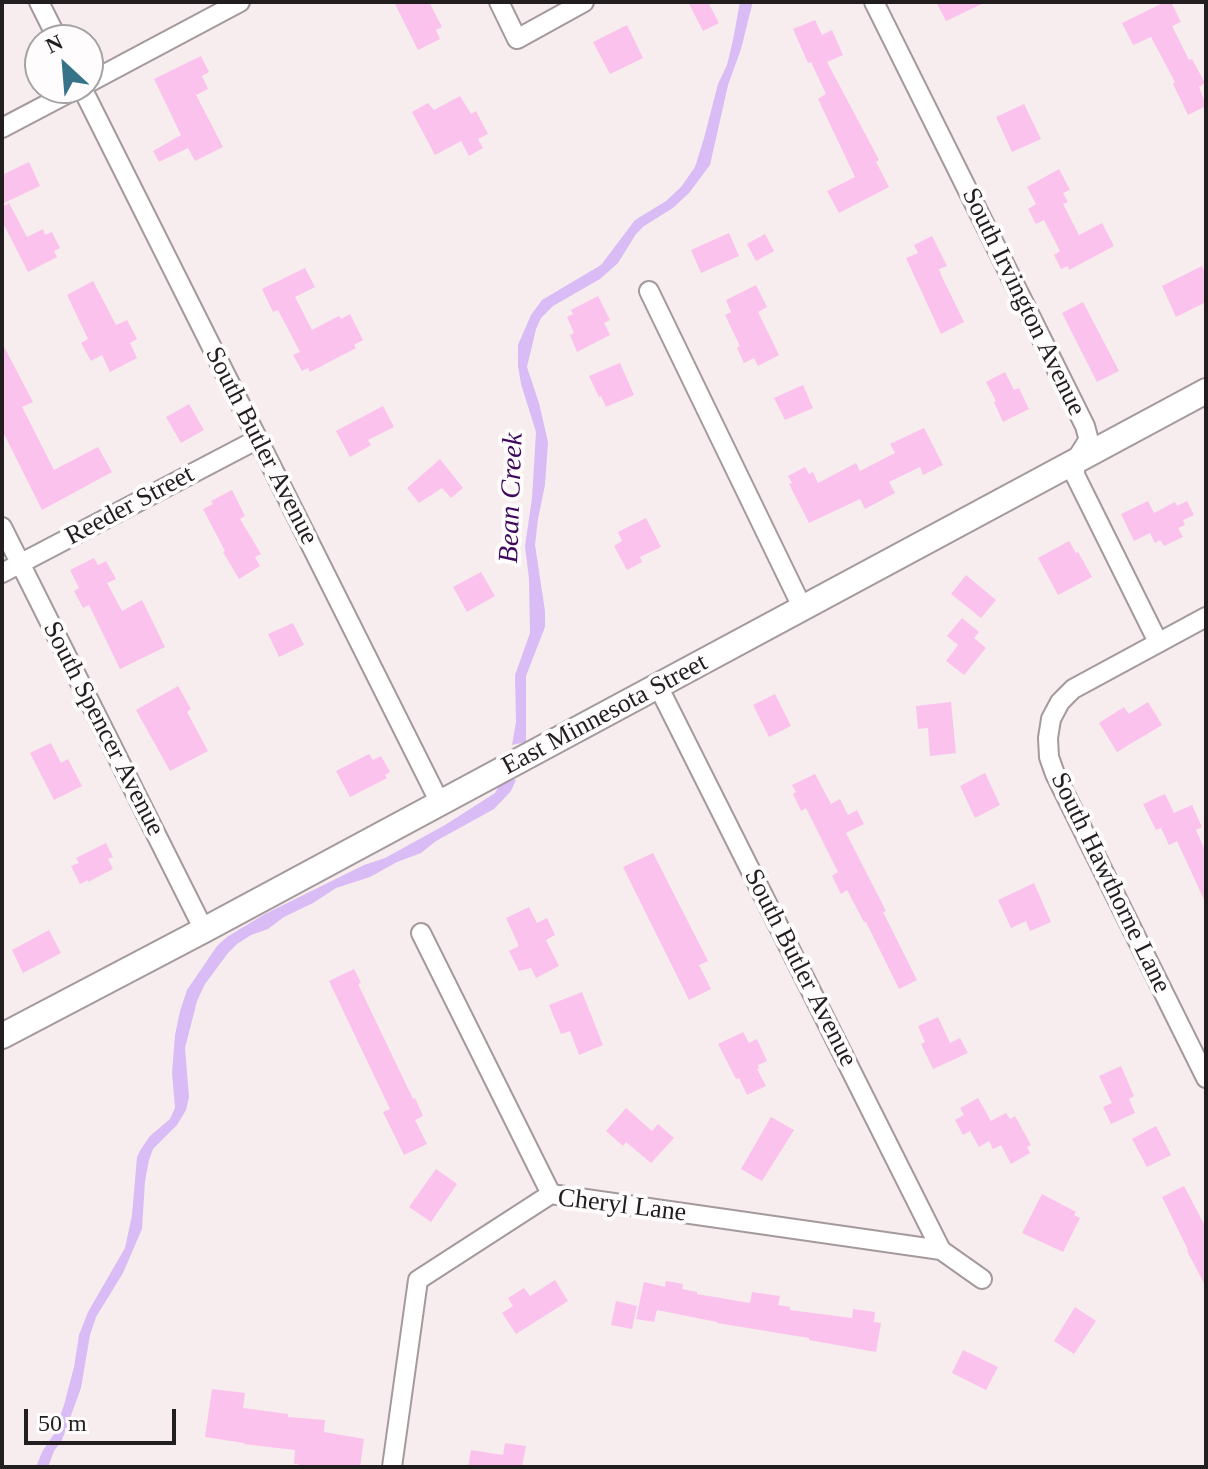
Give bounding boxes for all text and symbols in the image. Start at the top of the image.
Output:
north arrow [24,24,104,104]
text: N [42,29,67,58]
street label: South Irvington Avenue [954,183,1092,421]
street label: South Butler Avenue [198,342,324,550]
water label: Bean Creek [493,432,531,564]
street label: Reeder Street [61,459,199,553]
street label: South Spencer Avenue [35,617,171,841]
street label: East Minnesota Street [497,648,713,782]
street label: South Hawthorne Lane [1043,768,1177,998]
street label: South Butler Avenue [737,864,863,1072]
street label: Cheryl Lane [556,1183,688,1229]
scale bar [28,1393,180,1443]
text: 50 m [38,1410,87,1436]

